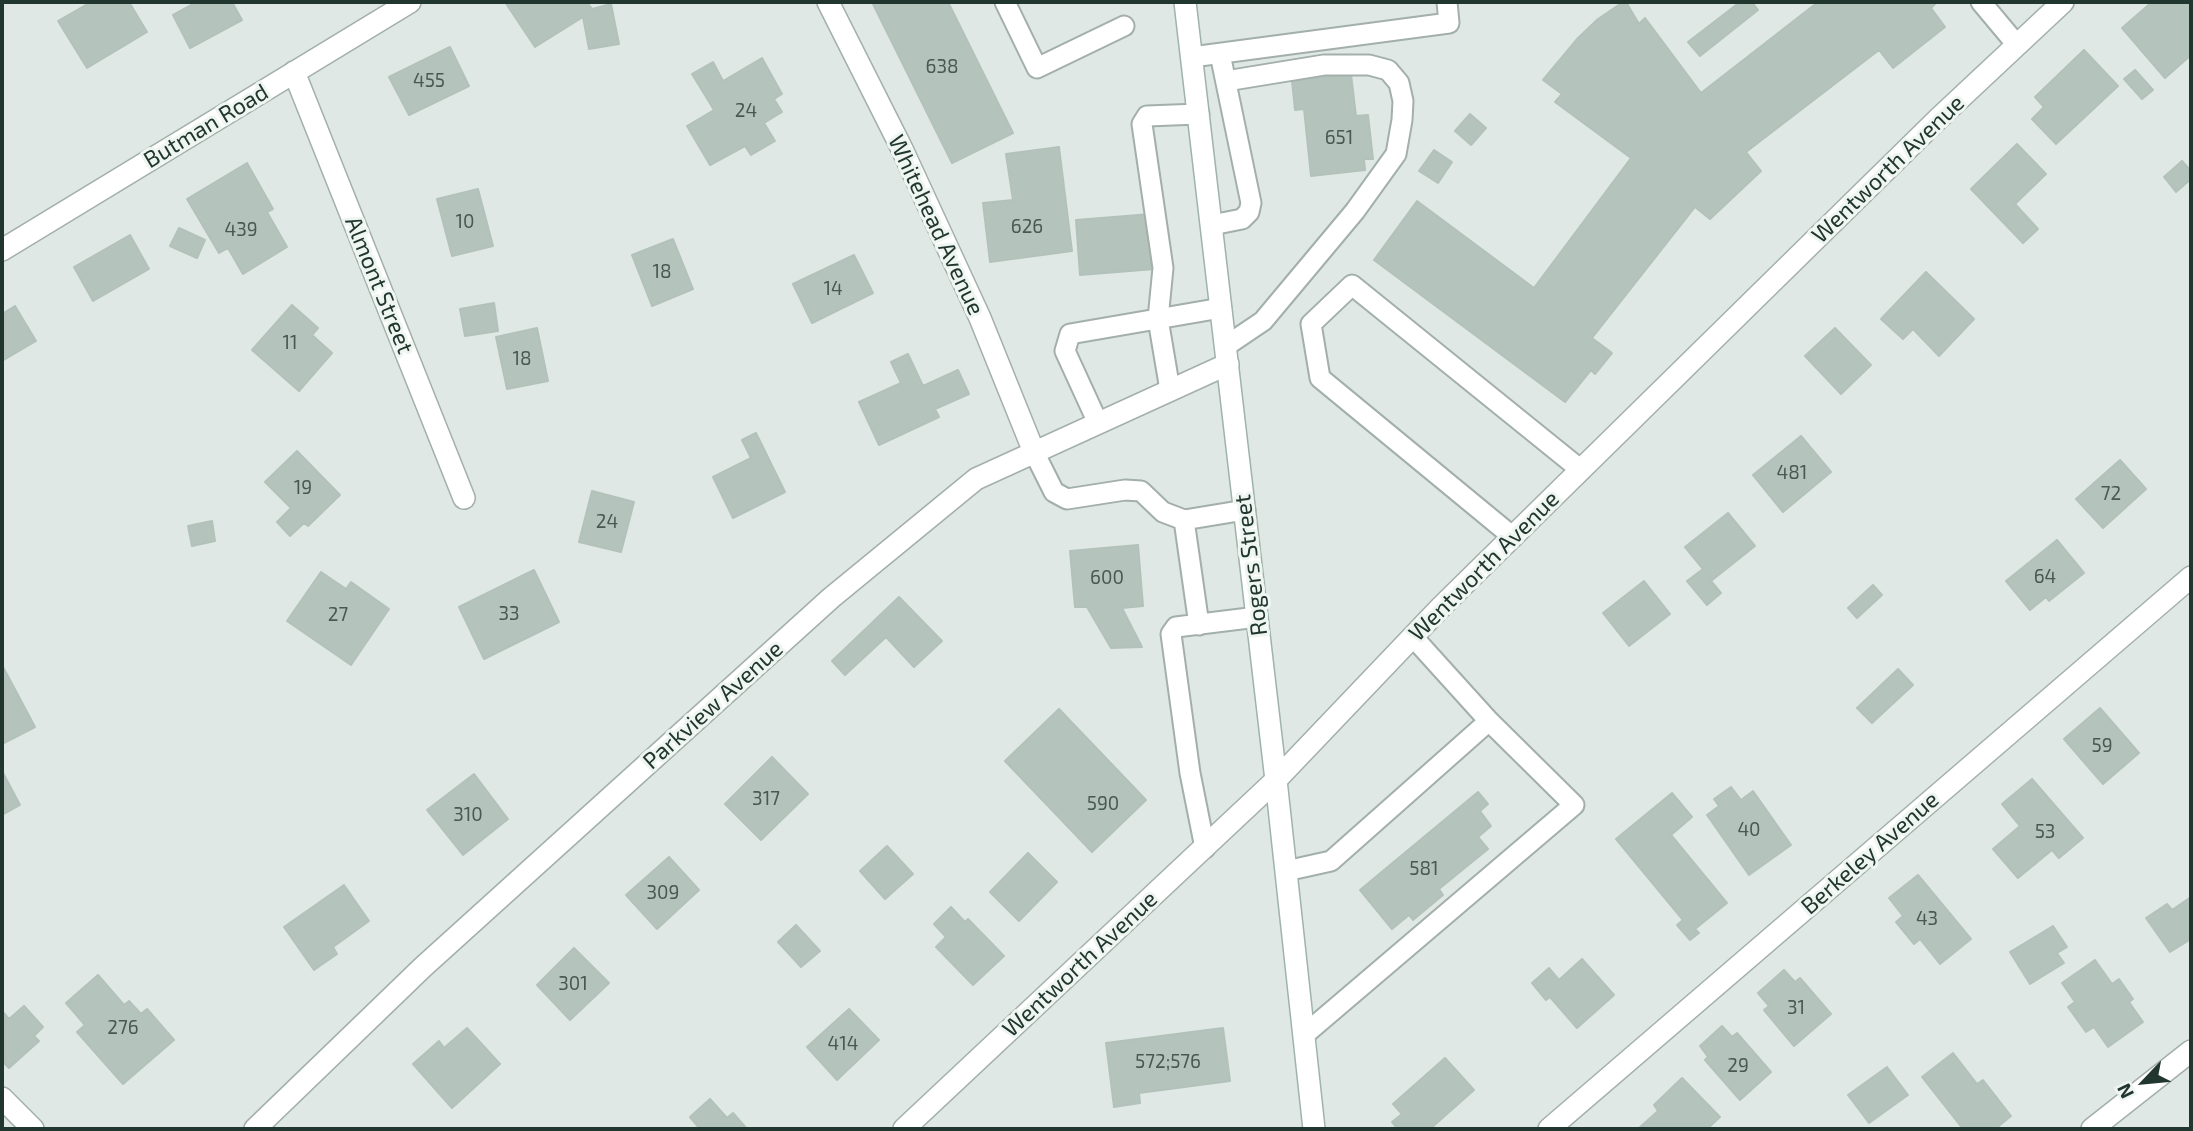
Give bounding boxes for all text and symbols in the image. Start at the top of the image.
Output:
house number: 638 [926,56,958,78]
house number: 455 [413,70,445,92]
street label: Butman Road [139,78,273,174]
street label: Wentworth Avenue [1806,89,1970,249]
house number: 24 [735,100,757,122]
house number: 651 [1325,127,1353,149]
street label: Whitehead Avenue [882,130,990,320]
house number: 10 [455,211,475,233]
street label: Almont Street [339,212,419,358]
house number: 626 [1011,216,1043,238]
house number: 439 [224,219,258,241]
house number: 18 [652,261,672,283]
house number: 14 [823,278,843,300]
house number: 11 [282,332,298,354]
house number: 18 [512,348,532,370]
house number: 481 [1777,462,1807,484]
house number: 19 [294,477,312,499]
house number: 72 [2101,483,2121,505]
street label: Wentworth Avenue [1403,485,1565,647]
street label: Rogers Street [1229,493,1273,637]
house number: 24 [596,511,618,533]
house number: 64 [2034,566,2056,588]
house number: 600 [1090,567,1124,589]
house number: 33 [498,603,520,625]
house number: 27 [328,604,348,626]
street label: Parkview Avenue [637,635,789,775]
house number: 59 [2091,735,2113,757]
street label: Berkeley Avenue [1796,786,1944,920]
house number: 317 [752,788,780,810]
house number: 590 [1087,793,1119,815]
house number: 310 [453,804,483,826]
house number: 40 [1737,819,1761,841]
house number: 53 [2035,821,2055,843]
house number: 581 [1409,858,1439,880]
house number: 309 [647,882,679,904]
street label: Wentworth Avenue [997,885,1163,1043]
house number: 43 [1916,908,1938,930]
house number: 301 [558,973,588,995]
house number: 31 [1787,997,1805,1019]
house number: 276 [107,1017,139,1039]
house number: 414 [828,1033,858,1055]
north arrow [2109,1047,2179,1117]
house number: 572;576 [1135,1051,1201,1073]
house number: 29 [1727,1055,1749,1077]
text: N [2111,1080,2138,1103]

